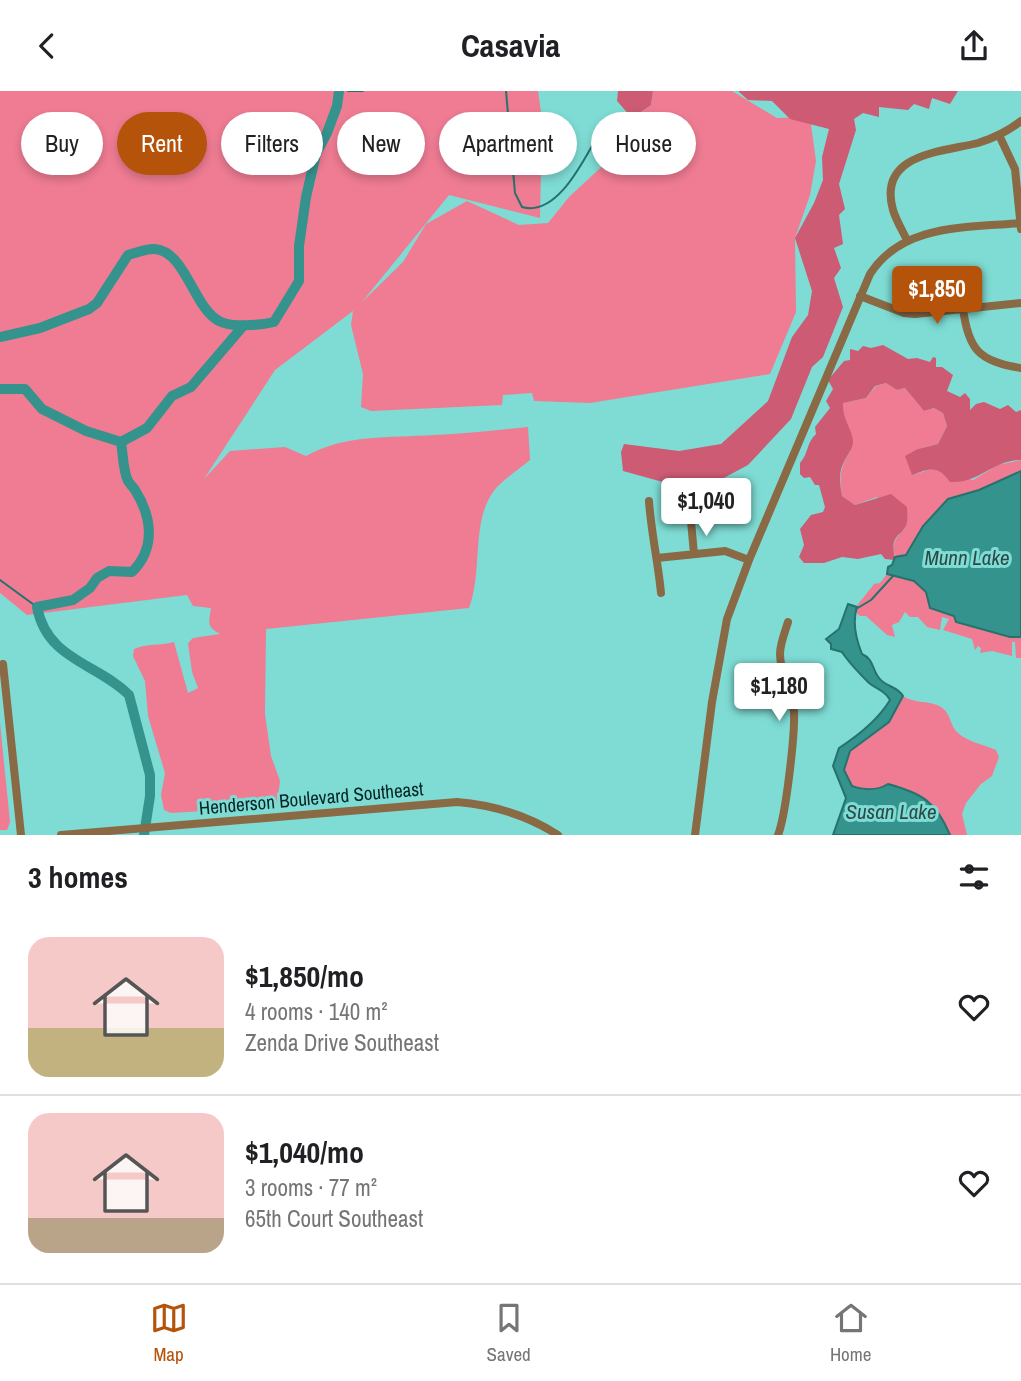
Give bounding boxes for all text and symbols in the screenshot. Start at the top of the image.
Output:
text: Casavia [461,24,560,67]
icon: back [28,27,66,65]
icon: share [955,27,993,65]
chip: Buy [21,112,103,175]
chip: Rent [117,112,207,175]
chip: Filters [221,112,323,175]
chip: New [337,112,425,175]
chip: Apartment [439,112,577,175]
chip: House [591,112,696,175]
pin: $1,850 [880,267,994,326]
text: $1,850 [908,273,966,304]
pin: $1,040 [649,479,763,538]
text: $1,040 [677,485,735,516]
water label: Munn Lake [924,543,1010,572]
pin: $1,180 [722,663,836,723]
text: $1,180 [750,670,808,701]
street label: Henderson Boulevard Southeast [198,775,425,821]
water label: Susan Lake [846,797,936,826]
text: 3 homes [28,857,128,897]
icon: filters [955,858,993,896]
text: $1,850/mo [245,956,364,996]
icon: home [84,965,168,1049]
icon: heart [955,988,993,1026]
text: 4 rooms · 140 m² [245,996,388,1027]
text: Zenda Drive Southeast [245,1027,439,1058]
text: $1,040/mo [245,1132,364,1172]
icon: home [84,1141,168,1225]
icon: heart [955,1164,993,1202]
text: 3 rooms · 77 m² [245,1172,377,1203]
text: 65th Court Southeast [245,1203,423,1234]
tab: Map [150,1299,188,1367]
tab: Saved [487,1299,531,1367]
tab: Home [830,1299,871,1367]

